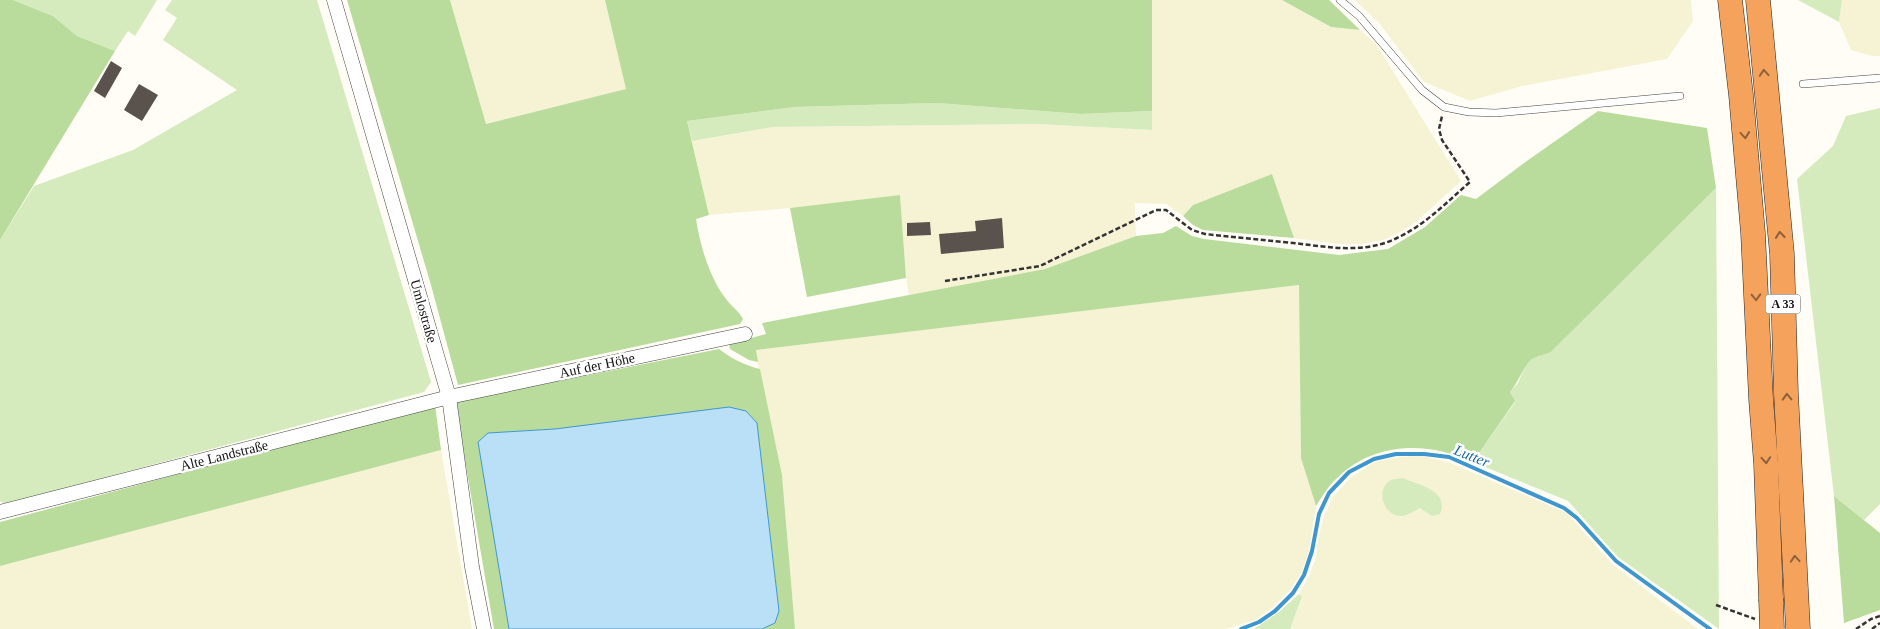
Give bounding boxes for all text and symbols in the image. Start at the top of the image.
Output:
one-way arrow [1759,69,1770,77]
one-way arrow [1739,132,1750,140]
one-way arrow [1775,231,1786,239]
street label: Umlostraße [407,278,440,345]
one-way arrow [1750,294,1761,302]
road number: A 33 [1766,294,1800,314]
street label: Auf der Höhe [558,350,636,381]
one-way arrow [1781,393,1792,401]
street label: Alte Landstraße [179,437,270,474]
water label: Lutter [1451,441,1492,470]
one-way arrow [1760,456,1771,464]
one-way arrow [1789,555,1800,563]

